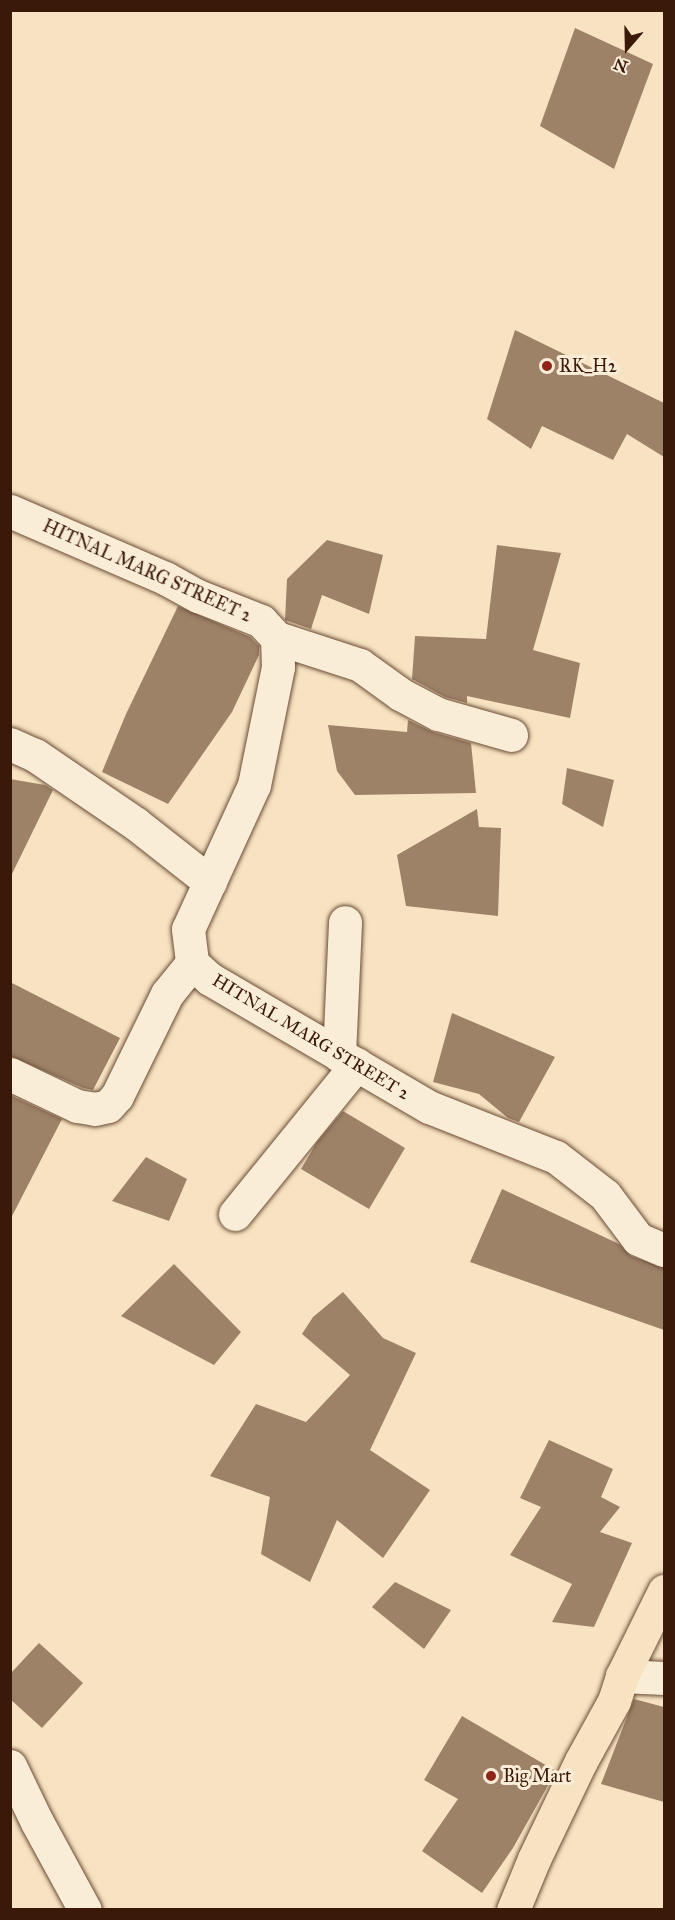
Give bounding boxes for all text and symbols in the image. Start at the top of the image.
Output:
north arrow [597,18,657,78]
text: N [611,54,630,77]
place label: RK_H2 [559,355,617,377]
marker: RK_H2 [540,359,554,373]
street label: HITNAL MARG STREET 2 [39,515,255,627]
street label: HITNAL MARG STREET 2 [208,969,414,1105]
place label: Big Mart [503,1765,571,1787]
marker: Big Mart [484,1769,498,1783]

